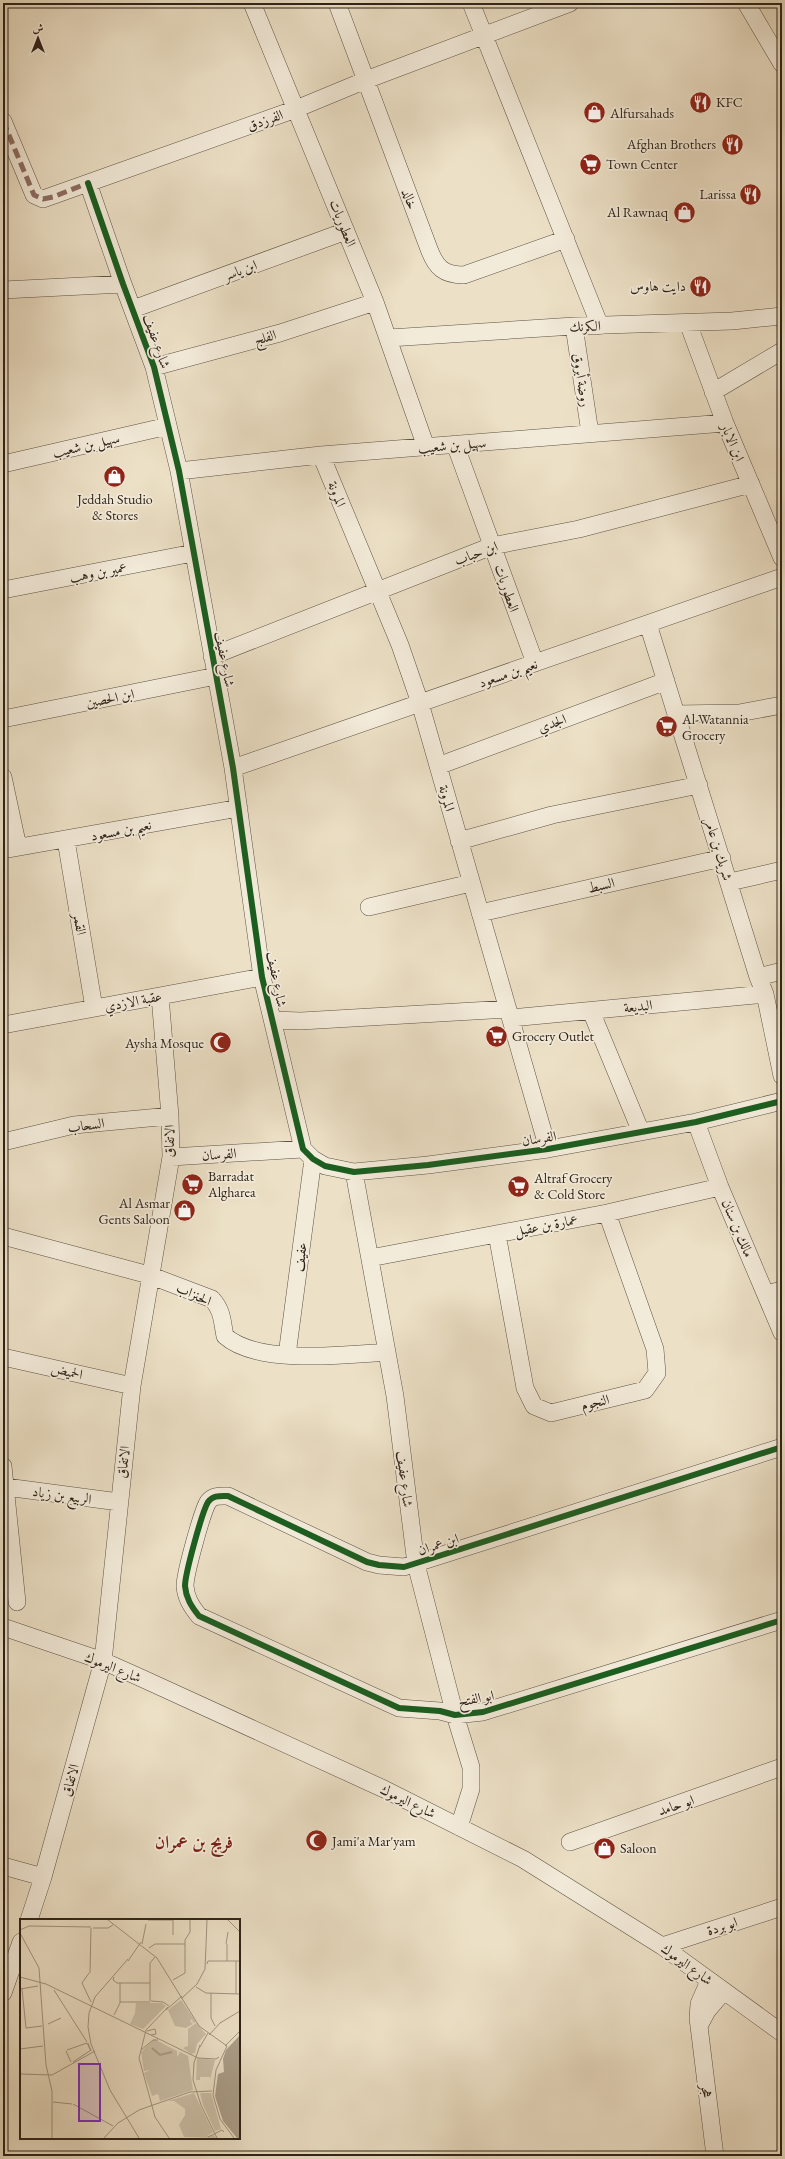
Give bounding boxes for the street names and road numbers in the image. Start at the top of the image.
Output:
street label: الفرزدق [244,105,286,135]
street label: خالد [398,186,422,212]
street label: العطوريات [325,197,361,249]
street label: ابن ياسر [219,256,260,286]
street label: شارع عفيف [136,311,175,372]
street label: الكرنك [569,316,601,337]
street label: الفلج [252,325,279,353]
street label: روضة أبروق [569,352,596,408]
street label: ابن الابار [716,418,749,464]
street label: سهيل بن شعيب [51,428,122,463]
street label: سهيل بن شعيب [417,433,487,459]
street label: المرونة [324,478,350,510]
street label: ابن حباب [452,537,500,569]
street label: عمير بن وهب [68,558,128,587]
street label: العطوريات [490,562,524,614]
street label: شارع عفيف [208,630,239,689]
street label: نعيم بن مسعود [476,654,542,696]
street label: ابن الحصين [84,684,136,712]
street label: الجدي [535,710,570,739]
street label: المرونة [435,783,459,813]
street label: نعيم بن مسعود [89,815,154,850]
street label: شريك بن عامر [700,815,737,883]
street label: السبط [586,873,616,897]
street label: القمر [69,910,91,936]
street label: شارع عفيف [260,950,291,1009]
street label: عقبة الازدي [103,987,164,1018]
street label: البديعة [623,996,653,1016]
street label: السحاب [66,1114,106,1136]
street label: الاتفاق [160,1124,178,1158]
street label: الفرسان [520,1126,558,1150]
street label: الفرسان [201,1144,237,1164]
street label: مالك بن سنان [718,1196,758,1260]
street label: عمارة بن عقيل [513,1210,580,1242]
street label: عفيف [289,1241,311,1273]
street label: الحنزاب [174,1278,214,1310]
street label: الحميض [49,1359,85,1384]
street label: النجوم [579,1390,612,1418]
street label: الاتفاق [112,1445,134,1479]
street label: شارع عفيف [390,1450,417,1509]
street label: الربيع بن زياد [31,1482,93,1513]
street label: ابن عمران [415,1529,461,1559]
street label: شارع اليرموك [81,1647,144,1689]
street label: ابو الفتح [456,1686,496,1714]
street label: الاتفاق [57,1762,83,1798]
street label: شارع اليرموك [376,1780,439,1825]
street label: ابو حامد [656,1790,696,1820]
street label: ابو بردة [704,1913,740,1939]
street label: شارع اليرموك [656,1939,716,1991]
street label: هجر [697,2081,717,2099]

